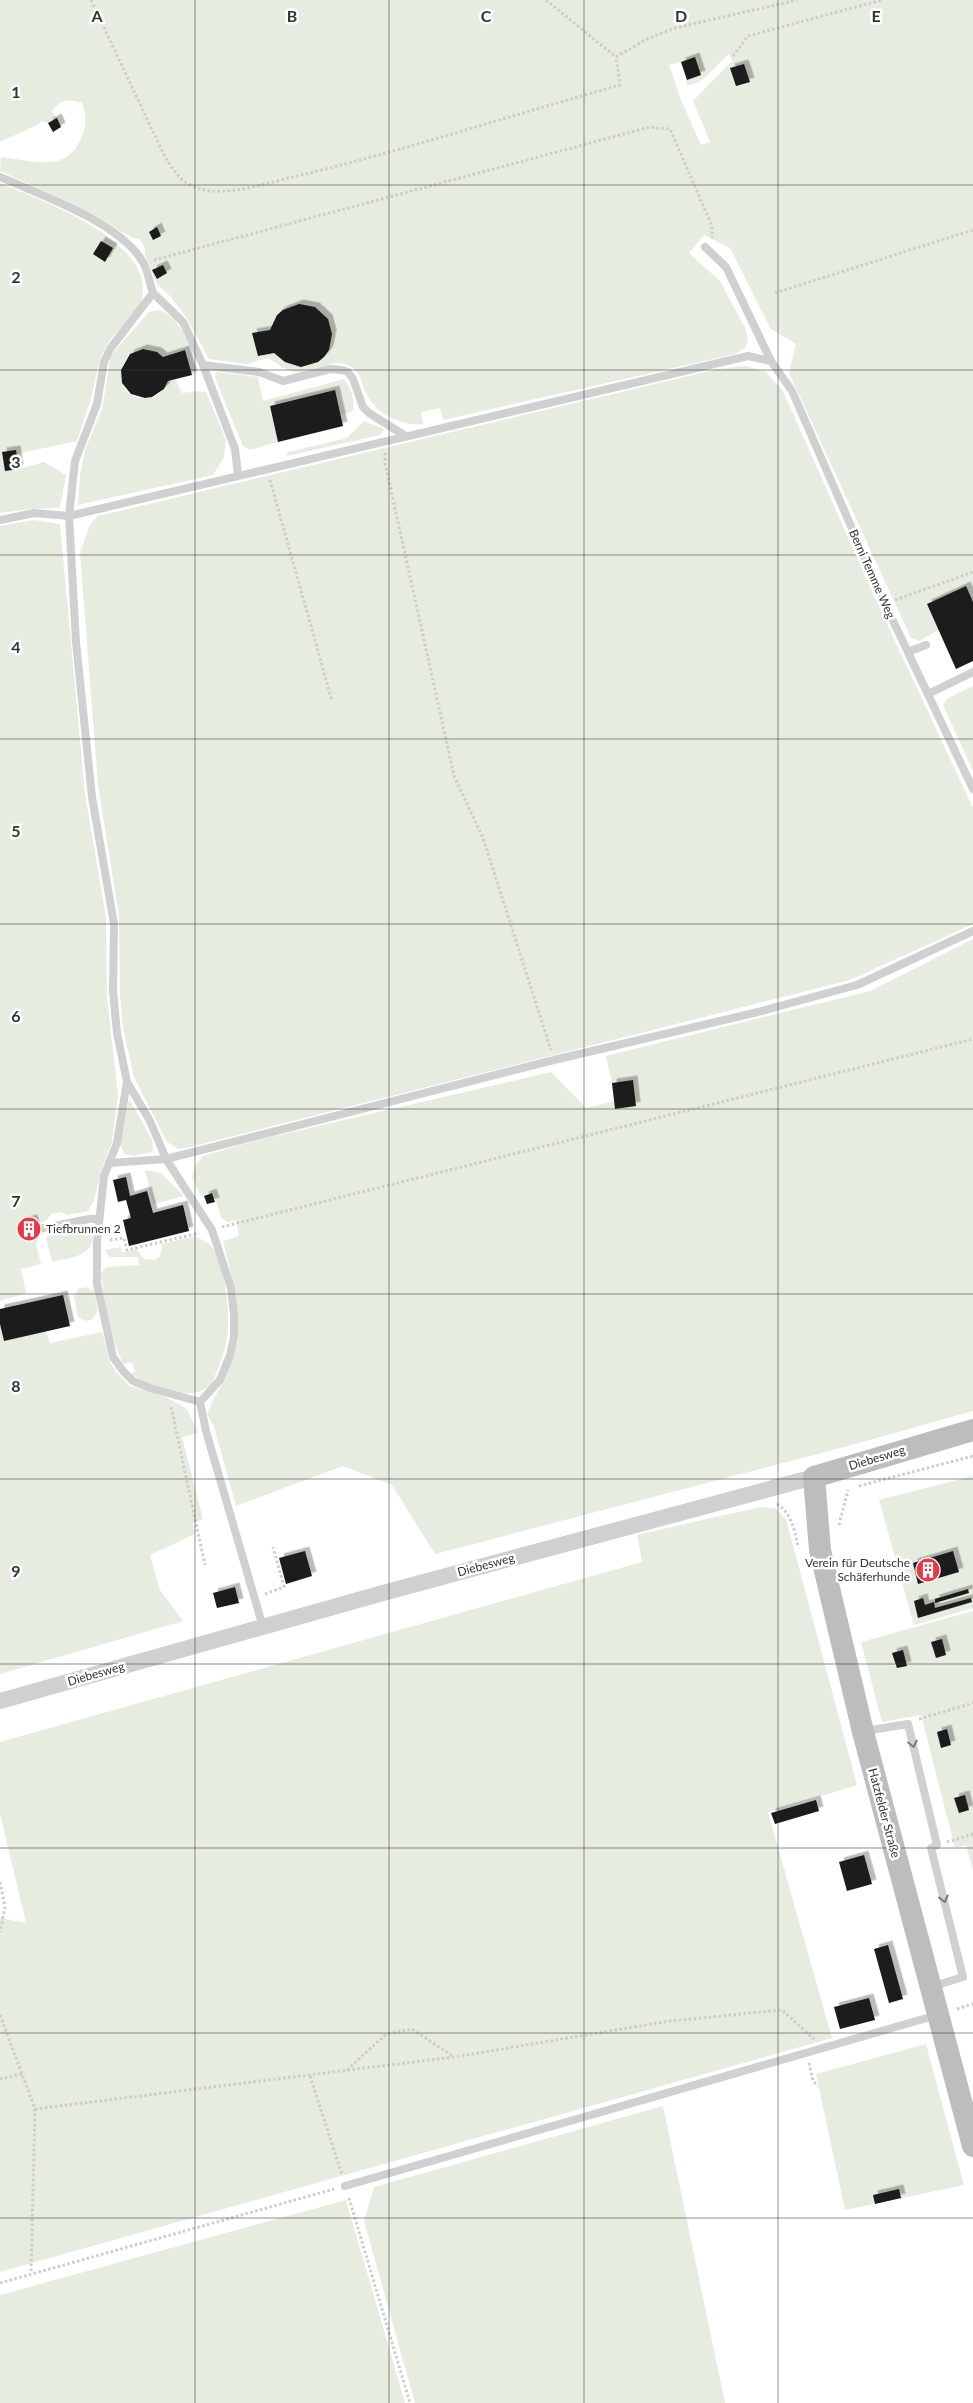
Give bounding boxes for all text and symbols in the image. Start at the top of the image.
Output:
text: A [90,6,103,25]
text: B [287,6,297,25]
text: C [481,6,492,25]
text: D [675,6,687,25]
text: E [871,6,881,25]
text: 1 [11,82,21,101]
text: 2 [11,267,21,286]
text: 3 [11,452,21,471]
street label: Berni Temme Weg [846,527,899,621]
text: 4 [11,637,21,656]
text: 5 [11,821,21,840]
text: 6 [11,1006,21,1025]
text: 7 [11,1191,21,1210]
building icon: Tiefbrunnen 2 [16,1216,42,1242]
place label: Tiefbrunnen 2 [46,1221,121,1236]
text: 8 [11,1376,21,1395]
street label: Diebesweg [847,1442,907,1473]
street label: Diebesweg [456,1550,516,1579]
place label: Verein für Deutsche Schäferhunde [805,1555,910,1584]
building icon: Verein für Deutsche Schäferhunde [915,1557,941,1583]
text: 9 [11,1561,21,1580]
street label: Diebesweg [66,1658,126,1689]
one-way arrow [907,1739,918,1748]
street label: Hatzfelder Straße [865,1766,904,1859]
one-way arrow [938,1894,949,1903]

